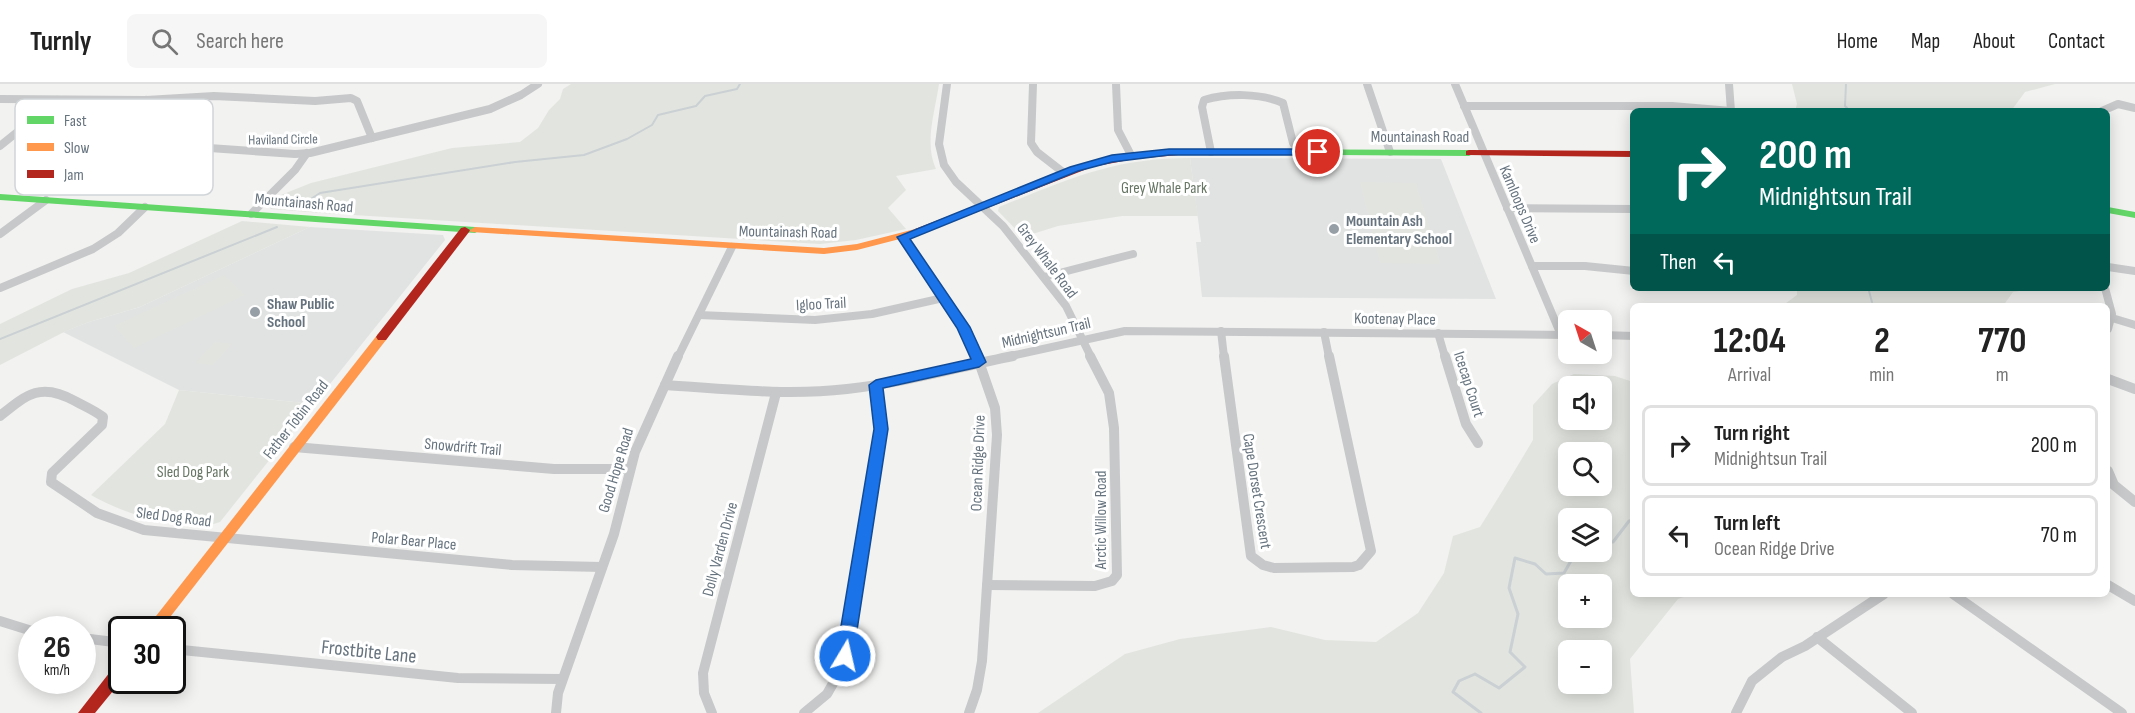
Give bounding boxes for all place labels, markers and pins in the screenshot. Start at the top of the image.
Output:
pin [1292,126,1343,177]
place label: Mountain Ash Elementary School [1346,212,1452,249]
marker: Mountain Ash Elementary School [1327,222,1341,236]
place label: Shaw Public School [267,295,335,332]
marker: Shaw Public School [248,305,262,319]

